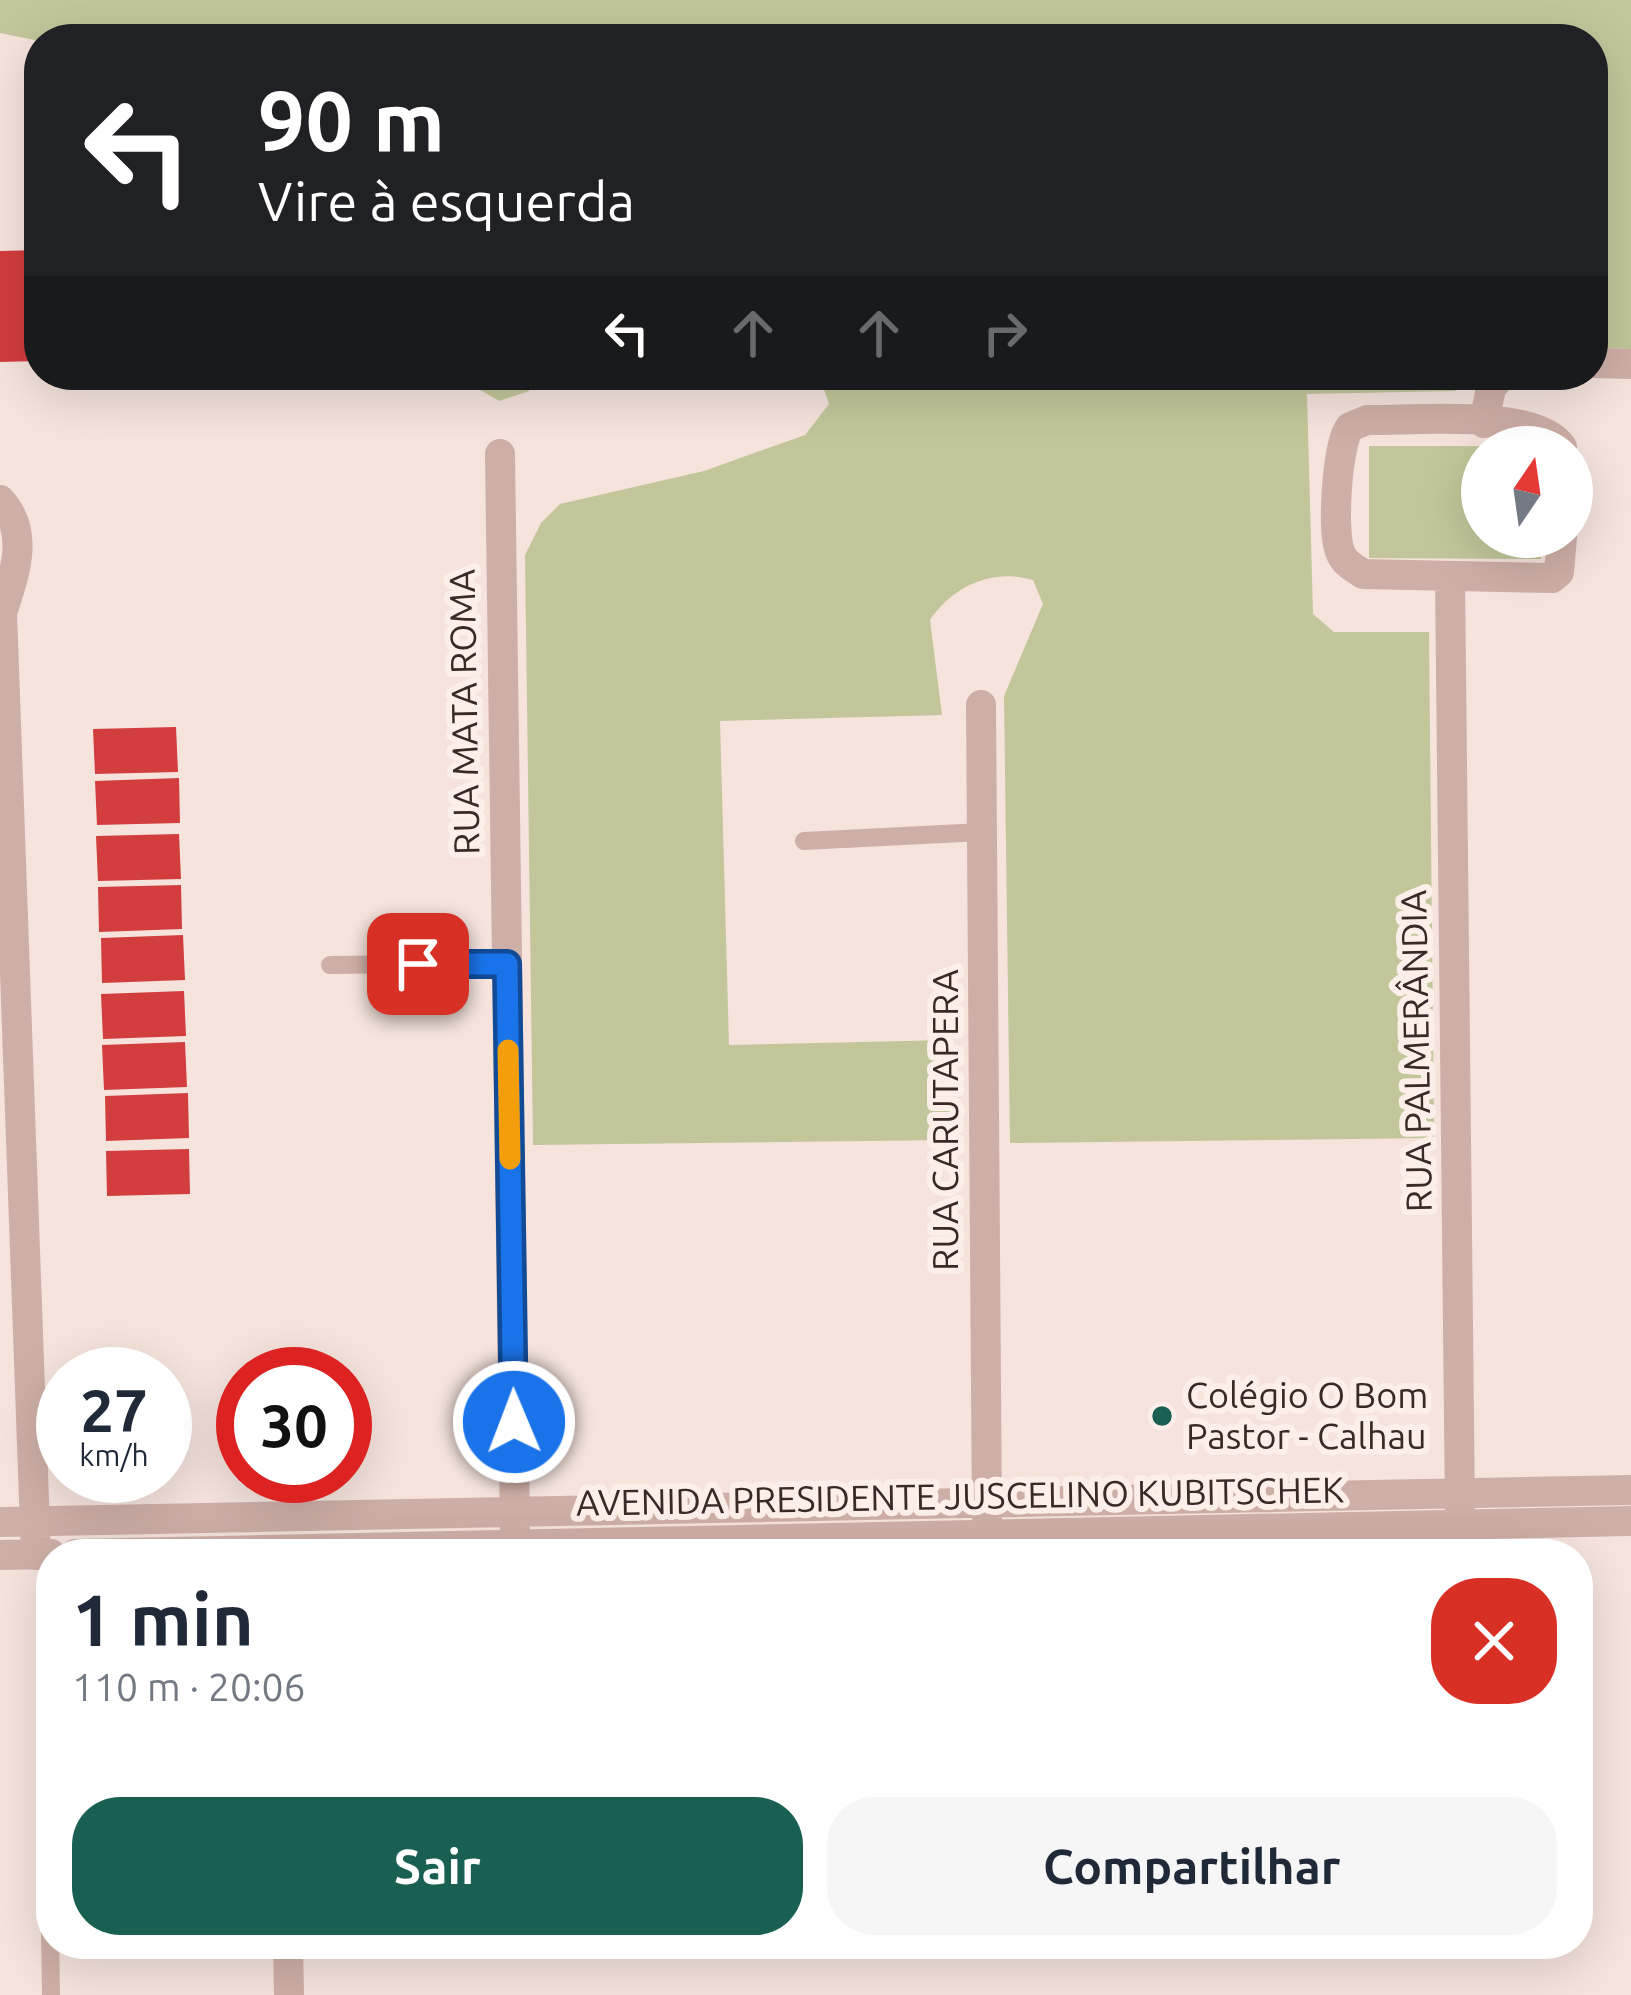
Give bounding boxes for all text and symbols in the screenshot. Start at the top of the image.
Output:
icon: left [60,72,216,228]
text: 90 m [258,73,445,167]
text: Vire à esquerda [258,171,635,231]
icon: left [594,300,660,366]
icon: ahead [720,300,786,366]
icon: ahead [846,300,912,366]
icon: right [972,300,1038,366]
north arrow [1461,426,1593,558]
map controls [1461,426,1593,558]
street label: RUA MATA ROMA [440,568,486,855]
street label: RUA PALMERÂNDIA [1392,889,1439,1213]
pin [367,913,469,1015]
icon: arrive [385,931,451,997]
street label: RUA CARUTAPERA [924,968,965,1271]
speed limit sign: 30 [216,1347,372,1503]
position arrow [451,1359,577,1485]
place label: Colégio O Bom Pastor - Calhau [1186,1374,1428,1456]
text: 27 [80,1376,148,1443]
marker: Colégio O Bom Pastor - Calhau [1149,1403,1175,1429]
text: km/h [79,1438,149,1472]
street label: AVENIDA PRESIDENTE JUSCELINO KUBITSCHEK [576,1468,1344,1523]
button: close [1431,1578,1557,1704]
text: 1 min [72,1579,254,1660]
text: 110 m · 20:06 [72,1665,306,1708]
button: Sair [72,1797,803,1935]
button: Compartilhar [827,1797,1557,1935]

